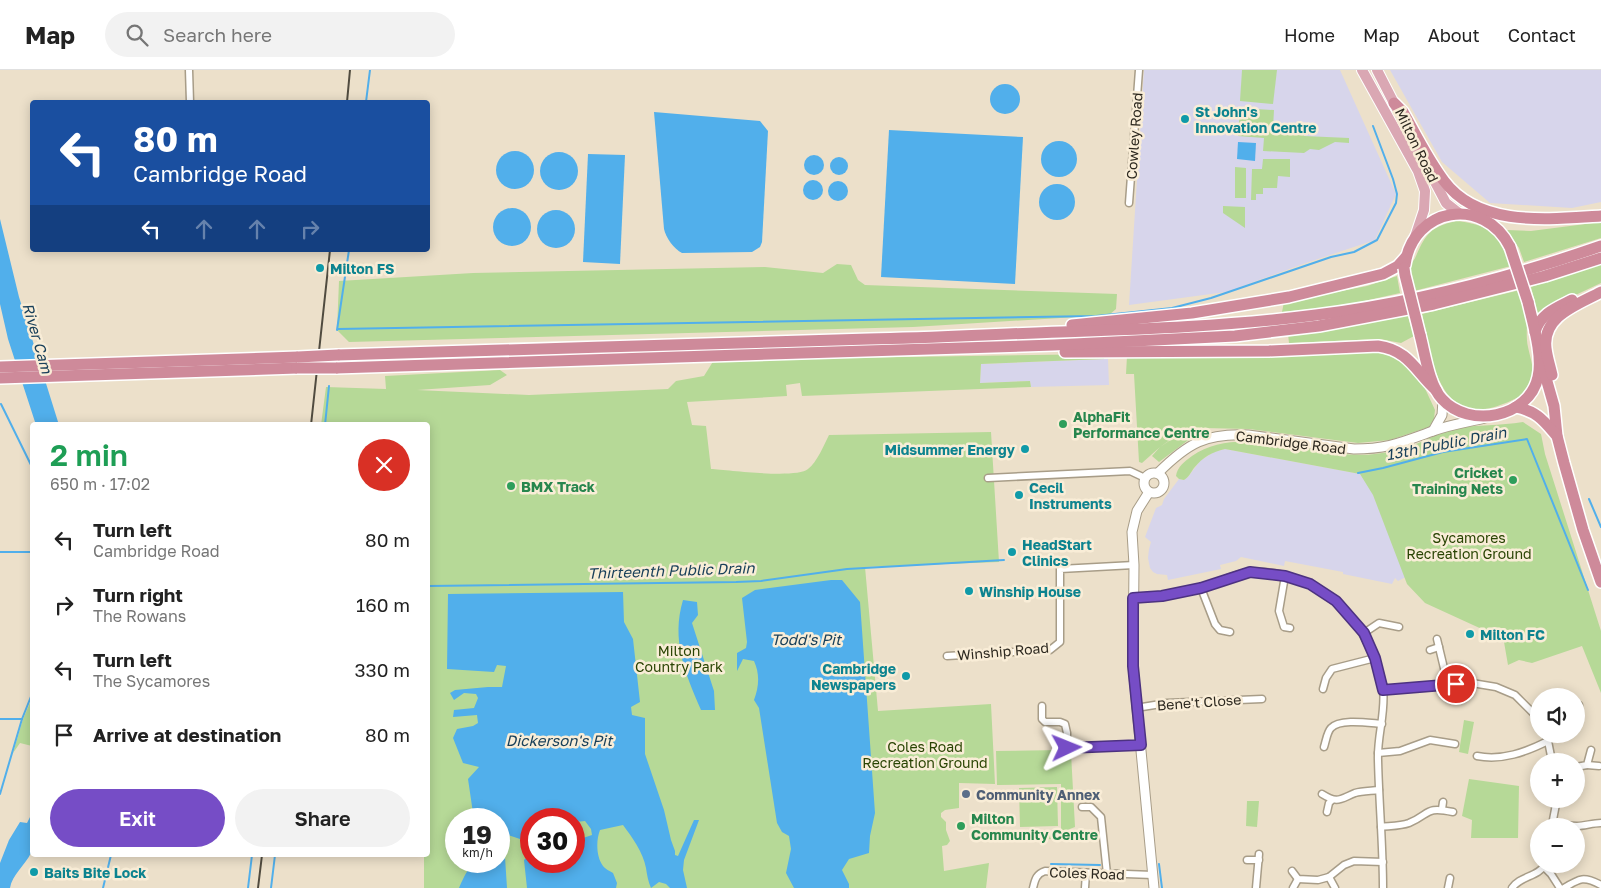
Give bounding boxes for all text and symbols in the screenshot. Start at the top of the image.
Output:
search box [105,12,455,57]
text: Map [25,20,75,49]
icon: search [123,21,151,49]
text: Search here [163,23,272,46]
text: Home [1284,24,1335,46]
text: Map [1363,24,1400,46]
text: About [1428,24,1480,46]
text: Contact [1508,24,1576,46]
street label: Cowley Road [1122,92,1146,180]
place label: St John's Innovation Centre [1195,103,1316,136]
street label: Milton Road [1392,105,1442,185]
marker: St John's Innovation Centre [1179,113,1191,125]
text: 80 m [133,118,218,160]
icon: left [50,120,115,185]
text: Cambridge Road [133,160,307,187]
icon: left [137,215,165,243]
icon: ahead [190,215,218,243]
icon: ahead [243,215,271,243]
icon: right [296,215,324,243]
place label: Milton FS [330,260,394,277]
marker: Milton FS [314,262,326,274]
water label: River Cam [19,301,57,376]
place label: AlphaFit Performance Centre [1073,408,1210,441]
marker: AlphaFit Performance Centre [1057,418,1069,430]
water label: 13th Public Drain [1384,422,1508,463]
street label: Cambridge Road [1235,427,1347,457]
text: 2 min [50,437,128,473]
button: close [358,439,410,491]
place label: Midsummer Energy [884,441,1016,458]
marker: Midsummer Energy [1019,443,1031,455]
place label: Cricket Training Nets [1412,464,1503,497]
text: 650 m · 17:02 [50,474,150,494]
marker: Cricket Training Nets [1507,474,1519,486]
place label: BMX Track [521,478,595,495]
place label: Cecil Instruments [1029,479,1112,512]
marker: BMX Track [505,480,517,492]
marker: Cecil Instruments [1013,489,1025,501]
text: Turn left [93,518,172,541]
icon: left [50,526,78,554]
text: 80 m [365,528,410,551]
park label: Sycamores Recreation Ground [1406,529,1532,562]
place label: HeadStart Clinics [1022,536,1092,569]
text: Cambridge Road [93,541,220,561]
marker: HeadStart Clinics [1006,546,1018,558]
water label: Thirteenth Public Drain [587,558,756,582]
text: Turn right [93,583,183,606]
place label: Winship House [979,583,1081,600]
marker: Winship House [963,585,975,597]
icon: right [50,591,78,619]
text: 160 m [356,593,410,616]
text: The Rowans [93,606,186,626]
place label: Milton FC [1480,626,1545,643]
marker: Milton FC [1464,628,1476,640]
water label: Todd's Pit [771,630,843,648]
street label: Winship Road [956,639,1050,663]
park label: Milton Country Park [635,642,723,675]
text: Turn left [93,648,172,671]
icon: left [50,656,78,684]
text: 330 m [354,658,410,681]
place label: Cambridge Newspapers [811,660,896,693]
pin [1435,663,1477,705]
marker: Cambridge Newspapers [900,670,912,682]
icon: arrive [1442,670,1470,698]
text: The Sycamores [93,671,210,691]
map controls [1530,688,1585,873]
button: sound [1530,688,1585,743]
street label: Bene't Close [1156,691,1242,713]
icon: arrive [50,721,78,749]
position arrow [1040,721,1092,773]
text: Arrive at destination [93,723,281,746]
text: 80 m [365,723,410,746]
water label: Dickerson's Pit [506,731,614,749]
park label: Coles Road Recreation Ground [862,738,988,771]
button: + [1530,753,1585,808]
place label: Community Annex [976,786,1100,803]
marker: Community Annex [960,788,972,800]
button: Exit [50,789,225,847]
button: Share [235,789,410,847]
speed limit sign: 30 [520,808,585,873]
place label: Milton Community Centre [971,810,1098,843]
button: − [1530,818,1585,873]
text: 19 [463,819,492,850]
marker: Milton Community Centre [955,820,967,832]
text: km/h [462,845,493,860]
street label: Coles Road [1049,863,1125,883]
place label: Baits Bite Lock [44,864,146,881]
marker: Baits Bite Lock [28,866,40,878]

